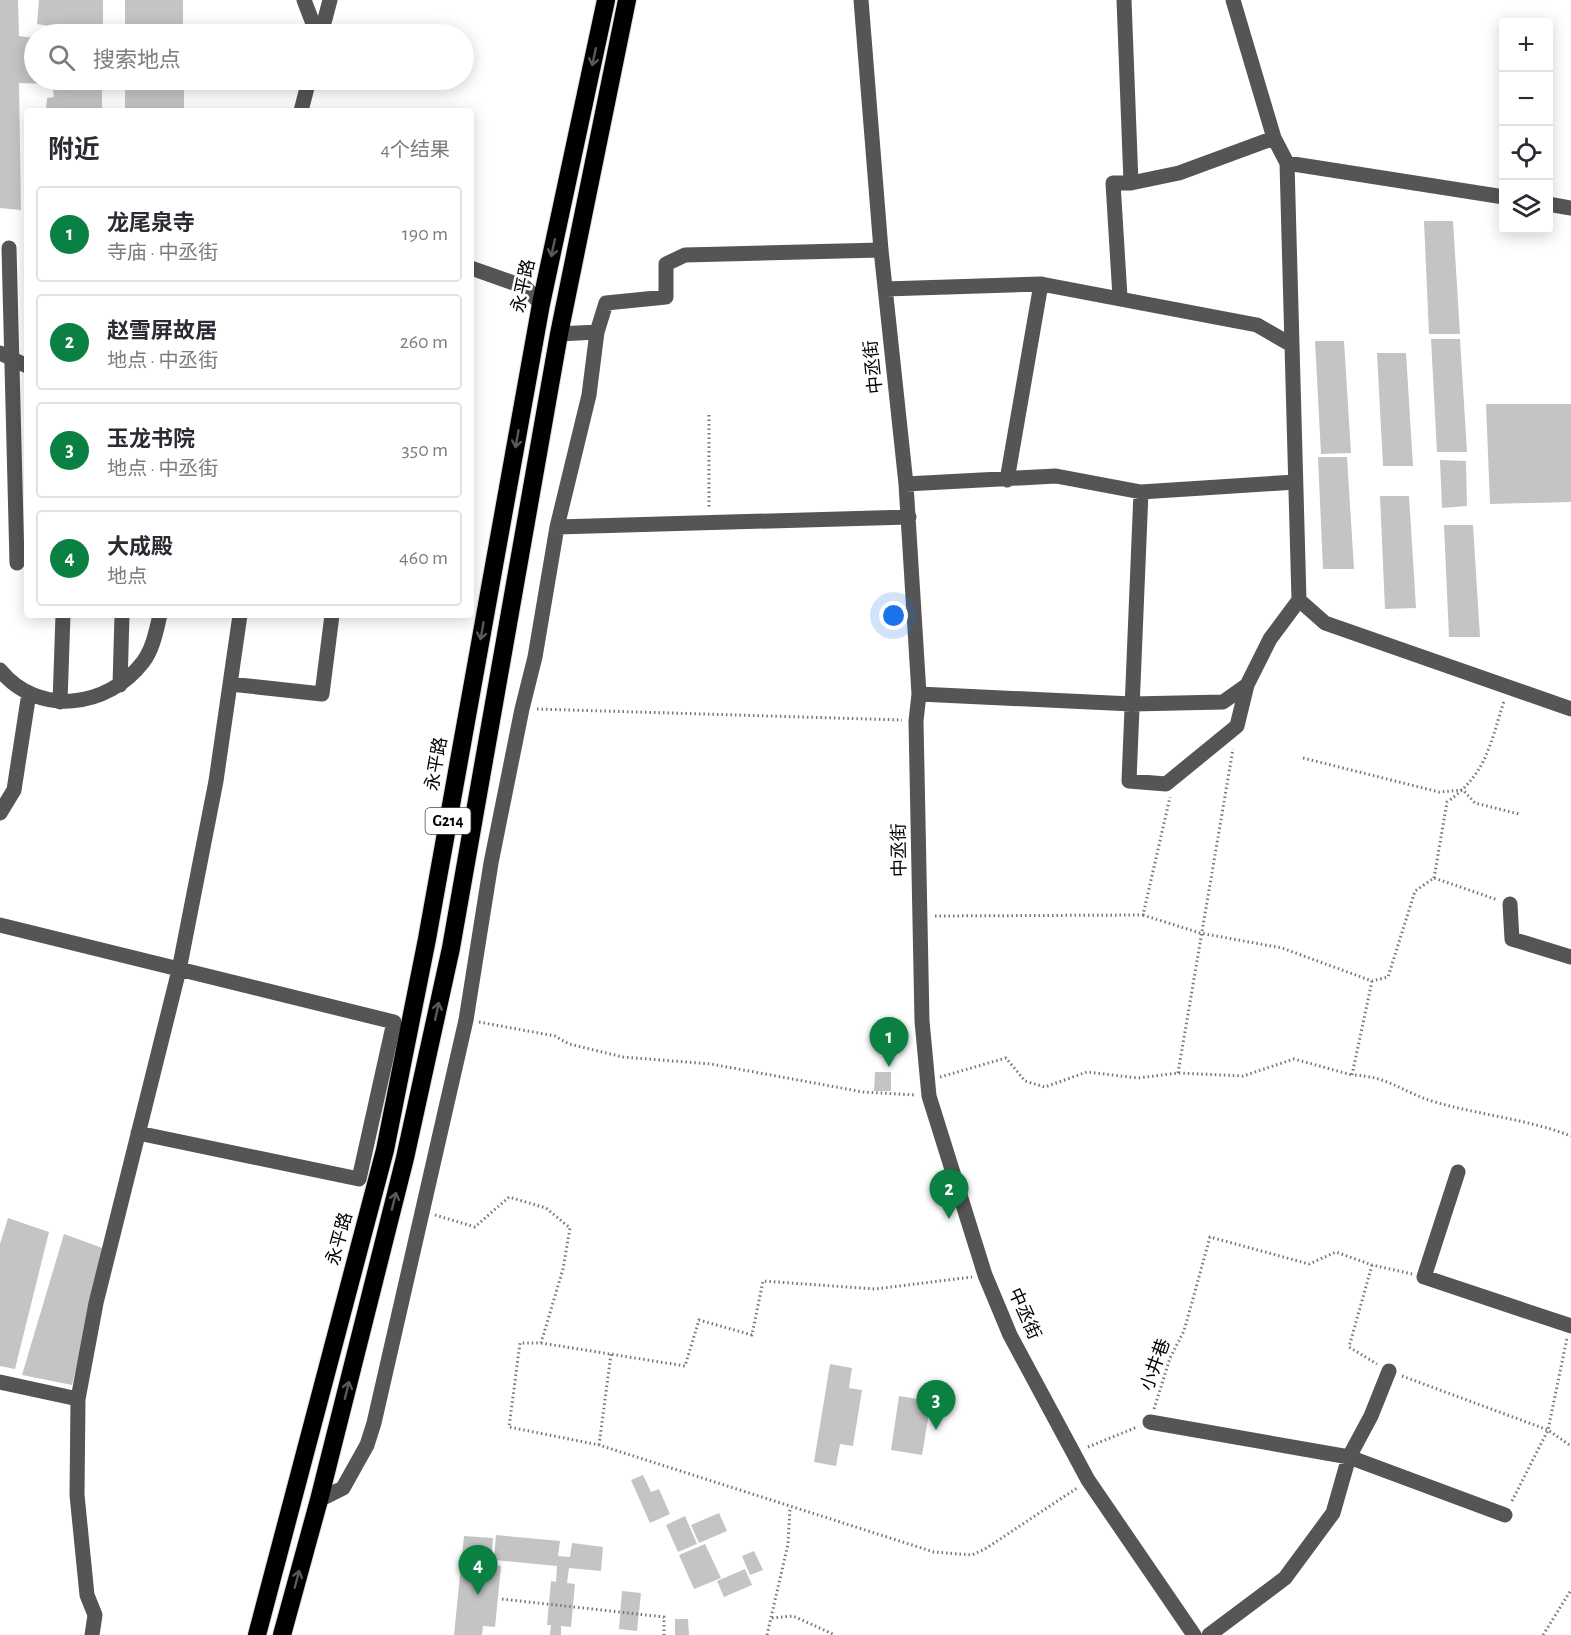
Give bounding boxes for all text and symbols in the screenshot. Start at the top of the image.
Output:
map controls [1499,18,1553,234]
button: + [1499,18,1553,72]
search box [24,24,474,90]
icon: search [45,41,78,74]
one-way arrow [588,47,599,66]
text: 搜索地点 [93,49,181,71]
button: − [1499,72,1553,126]
button: locate [1499,126,1553,180]
text: 附近 [48,137,100,163]
text: 4个结果 [380,140,450,160]
button: layers [1499,180,1553,234]
text: 龙尾泉寺 [107,212,195,234]
text: 1 [66,224,73,244]
text: 190 m [402,224,448,244]
one-way arrow [547,238,558,257]
text: 寺庙 · 中丞街 [107,243,218,263]
street label: 永平路 [508,257,538,314]
text: 赵雪屏故居 [107,320,217,342]
text: 2 [65,332,74,352]
text: 260 m [400,332,448,352]
street label: 中丞街 [860,339,886,395]
text: 地点 · 中丞街 [107,351,218,371]
text: 玉龙书院 [107,428,195,450]
one-way arrow [511,429,522,449]
text: 3 [65,440,74,460]
text: 350 m [402,440,448,460]
text: 地点 · 中丞街 [107,459,218,479]
text: 大成殿 [107,536,173,558]
text: 4 [64,548,75,568]
text: 460 m [399,548,448,568]
text: 地点 [107,567,147,587]
your location [879,601,908,630]
one-way arrow [477,621,488,641]
street label: 永平路 [421,736,451,792]
road number: G214 [426,808,470,834]
street label: 中丞街 [889,823,909,877]
one-way arrow [432,1002,444,1021]
pin: 1 [870,1018,908,1067]
pin: 2 [930,1170,968,1219]
one-way arrow [389,1192,401,1211]
street label: 永平路 [322,1210,356,1267]
street label: 中丞街 [1005,1285,1045,1342]
street label: 小井巷 [1136,1336,1174,1393]
pin: 3 [916,1380,956,1430]
one-way arrow [341,1381,353,1400]
pin: 4 [458,1546,498,1595]
one-way arrow [292,1569,303,1588]

